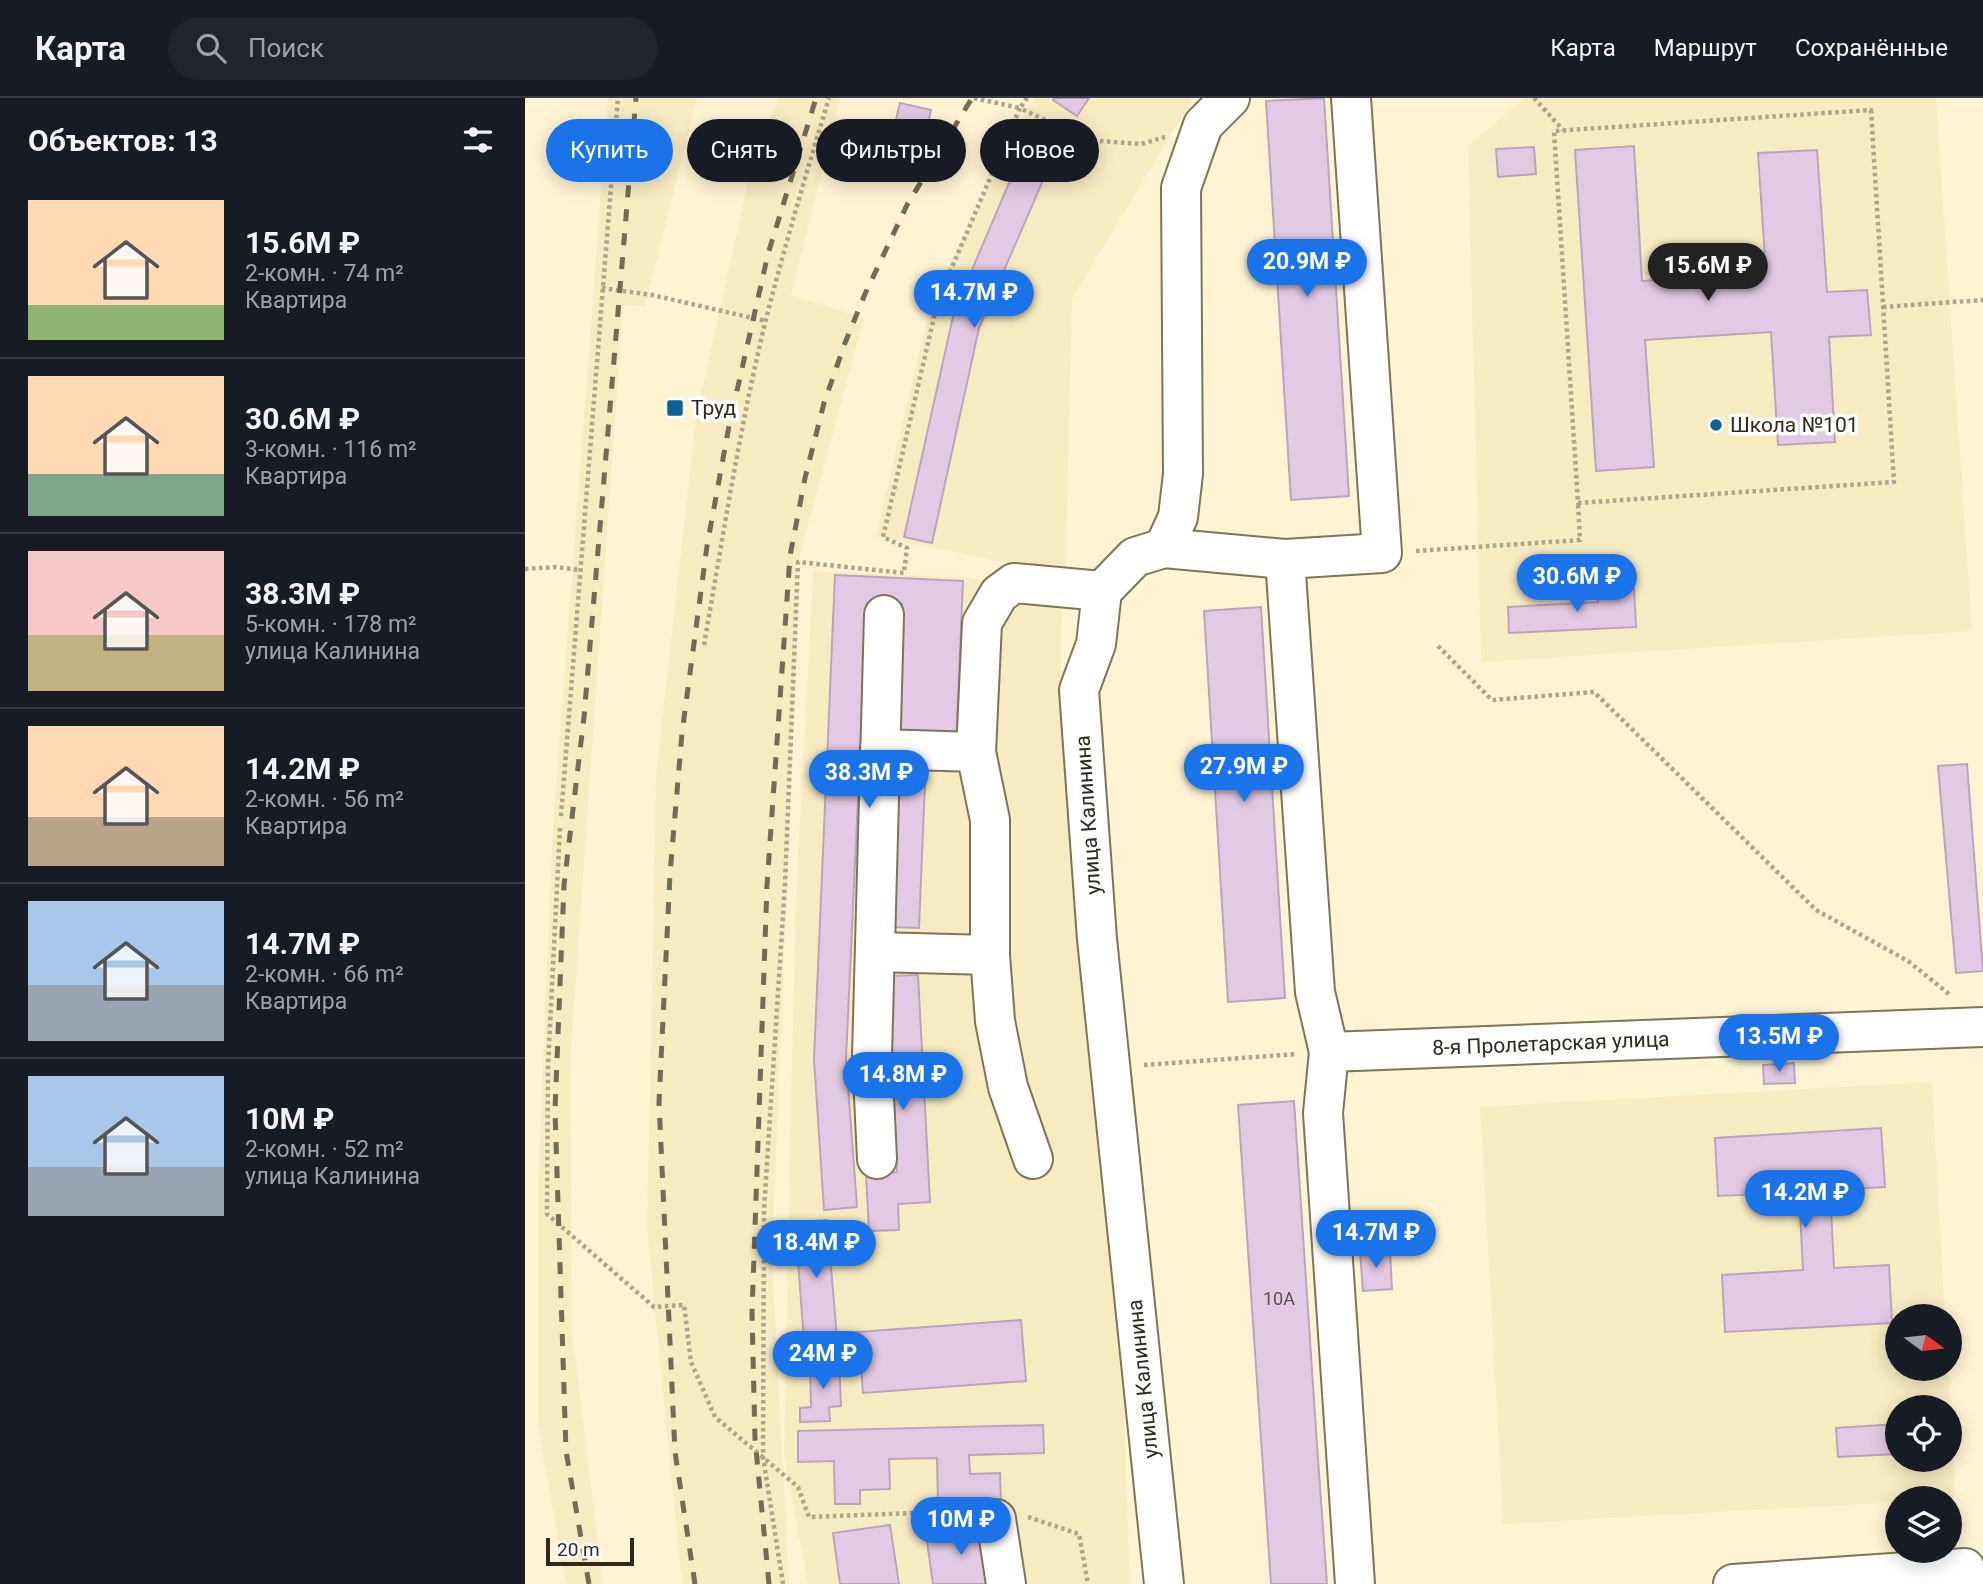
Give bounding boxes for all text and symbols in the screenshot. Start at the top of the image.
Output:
search box [168,17,658,80]
text: Карта [35,29,126,68]
icon: search [192,29,230,67]
text: Поиск [248,33,324,63]
text: Карта [1550,34,1616,62]
text: Маршрут [1654,34,1757,62]
text: Сохранённые [1795,34,1948,62]
chip: Купить [546,119,673,182]
chip: Снять [687,119,802,182]
chip: Фильтры [816,119,966,182]
chip: Новое [980,119,1099,182]
icon: filters [459,121,497,159]
text: Объектов: 13 [28,123,218,158]
text: 15.6M ₽ [245,225,360,260]
icon: home [84,228,168,312]
pin: 20.9M ₽ [1242,240,1372,299]
pin: 15.6M ₽ [1643,244,1773,303]
text: 20.9M ₽ [1263,248,1351,275]
text: 15.6M ₽ [1664,252,1752,279]
text: 2-комн. · 74 m² [245,260,404,287]
pin: 14.7M ₽ [909,271,1039,330]
text: 14.7M ₽ [930,279,1018,306]
text: Квартира [245,287,347,314]
place label: Труд [691,396,736,420]
marker: Труд [665,398,685,418]
text: 30.6M ₽ [245,401,360,436]
icon: home [84,404,168,488]
place label: Школа №101 [1730,413,1858,437]
marker: Школа №101 [1708,417,1724,433]
text: 3-комн. · 116 m² [245,436,417,463]
text: Квартира [245,463,347,490]
pin: 30.6M ₽ [1512,554,1642,614]
text: 30.6M ₽ [1533,563,1621,590]
text: 38.3M ₽ [245,576,360,611]
icon: home [84,579,168,663]
text: 5-комн. · 178 m² [245,611,417,638]
text: улица Калинина [245,638,420,665]
street label: улица Калинина [1070,734,1106,896]
pin: 27.9M ₽ [1179,744,1309,804]
pin: 38.3M ₽ [804,750,934,810]
text: 14.2M ₽ [245,751,360,786]
text: 27.9M ₽ [1200,753,1288,780]
icon: home [84,754,168,838]
text: 38.3M ₽ [825,759,913,786]
text: 2-комн. · 56 m² [245,786,404,813]
text: Квартира [245,813,347,840]
text: 14.7M ₽ [245,926,360,961]
icon: home [84,929,168,1013]
text: 2-комн. · 66 m² [245,961,404,988]
text: Квартира [245,988,347,1015]
pin: 13.5M ₽ [1714,1014,1844,1074]
text: 13.5M ₽ [1735,1023,1823,1050]
street label: 8-я Пролетарская улица [1432,1027,1670,1060]
pin: 14.8M ₽ [838,1052,968,1112]
text: 14.8M ₽ [859,1061,947,1088]
text: 10M ₽ [245,1101,334,1136]
icon: home [84,1104,168,1188]
text: 2-комн. · 52 m² [245,1136,404,1163]
text: улица Калинина [245,1163,420,1190]
pin: 14.2M ₽ [1740,1170,1870,1230]
text: 14.2M ₽ [1761,1179,1849,1206]
pin: 14.7M ₽ [1311,1210,1441,1270]
text: 14.7M ₽ [1332,1219,1420,1246]
pin: 18.4M ₽ [751,1220,881,1280]
text: 18.4M ₽ [772,1229,860,1256]
house number: 10А [1263,1288,1295,1309]
street label: улица Калинина [1123,1298,1163,1460]
north arrow [1885,1304,1962,1381]
map controls [1885,1304,1962,1563]
pin: 24M ₽ [774,1332,872,1391]
text: 24M ₽ [789,1340,857,1367]
button: locate [1885,1395,1962,1472]
button: layers [1885,1486,1962,1563]
pin: 10M ₽ [912,1498,1010,1557]
text: 10M ₽ [927,1506,995,1533]
scale bar [546,1535,633,1567]
text: 20 m [557,1538,600,1561]

